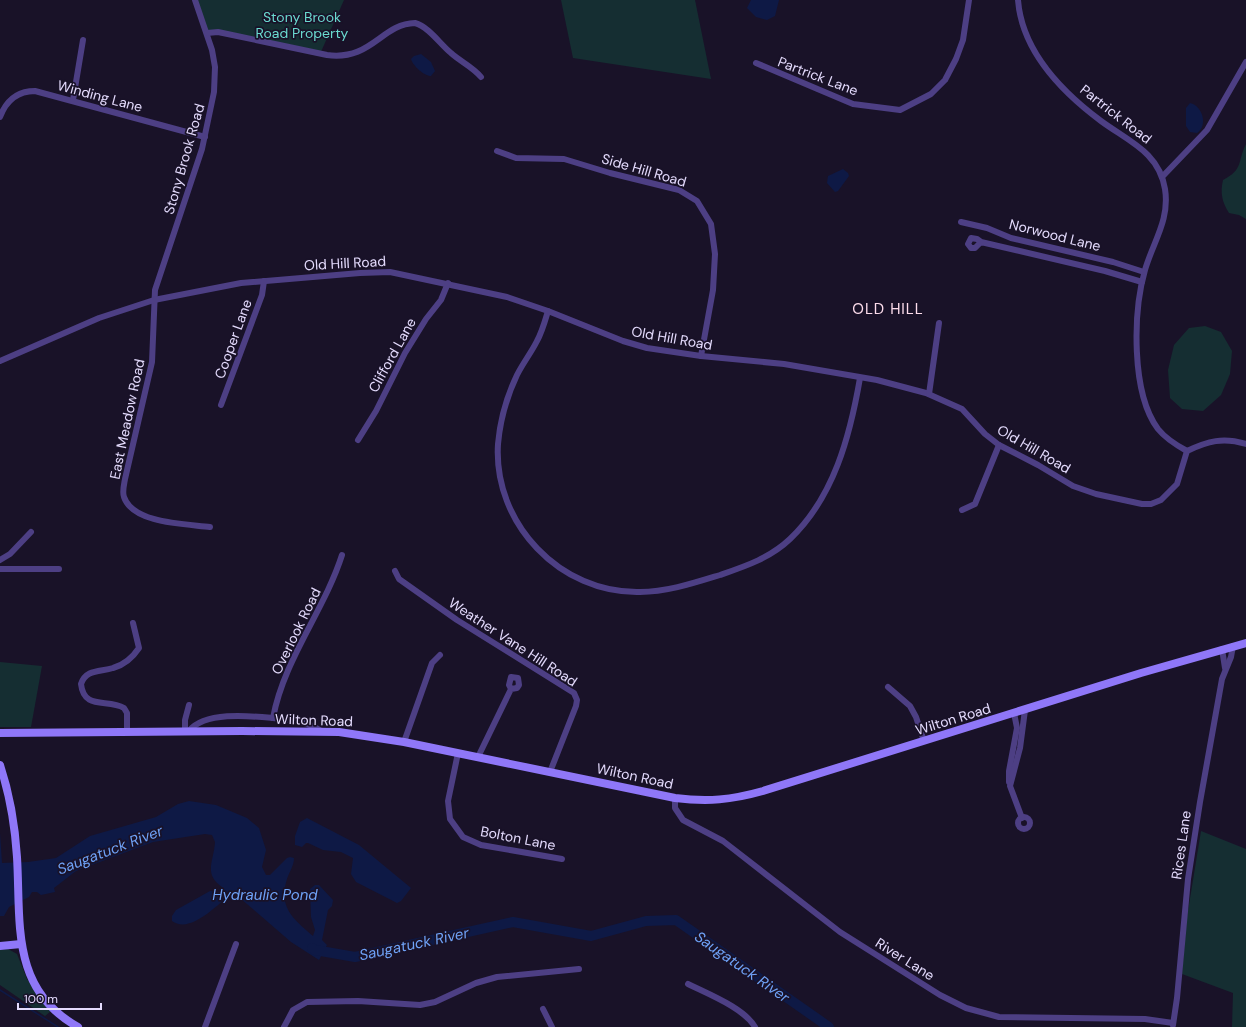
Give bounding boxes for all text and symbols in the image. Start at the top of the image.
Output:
park label: Stony Brook Road Property [256,8,349,42]
street label: Partrick Lane [775,52,861,100]
street label: Winding Lane [55,76,145,116]
street label: Partrick Road [1077,80,1155,148]
street label: Stony Brook Road [160,102,208,216]
street label: Side Hill Road [600,149,688,191]
street label: Norwood Lane [1007,215,1103,255]
street label: Old Hill Road [304,252,386,274]
street label: Cooper Lane [210,297,256,381]
district label: OLD HILL [852,299,924,319]
street label: Clifford Lane [364,315,420,395]
street label: Old Hill Road [630,322,714,354]
street label: East Meadow Road [105,357,149,481]
street label: Old Hill Road [994,421,1074,477]
street label: Overlook Road [267,585,325,677]
street label: Weather Vane Hill Road [445,594,581,690]
street label: Wilton Road [913,699,993,739]
street label: Wilton Road [275,710,353,730]
street label: Wilton Road [595,759,675,793]
street label: Rices Lane [1167,809,1195,881]
water label: Saugatuck River [54,820,166,879]
street label: Bolton Lane [479,822,557,854]
water label: Hydraulic Pond [212,885,318,905]
water label: Saugatuck River [357,923,471,965]
water label: Saugatuck River [691,927,794,1007]
street label: River Lane [872,934,938,984]
scale bar [18,985,101,1011]
text: 100 m [24,991,58,1007]

